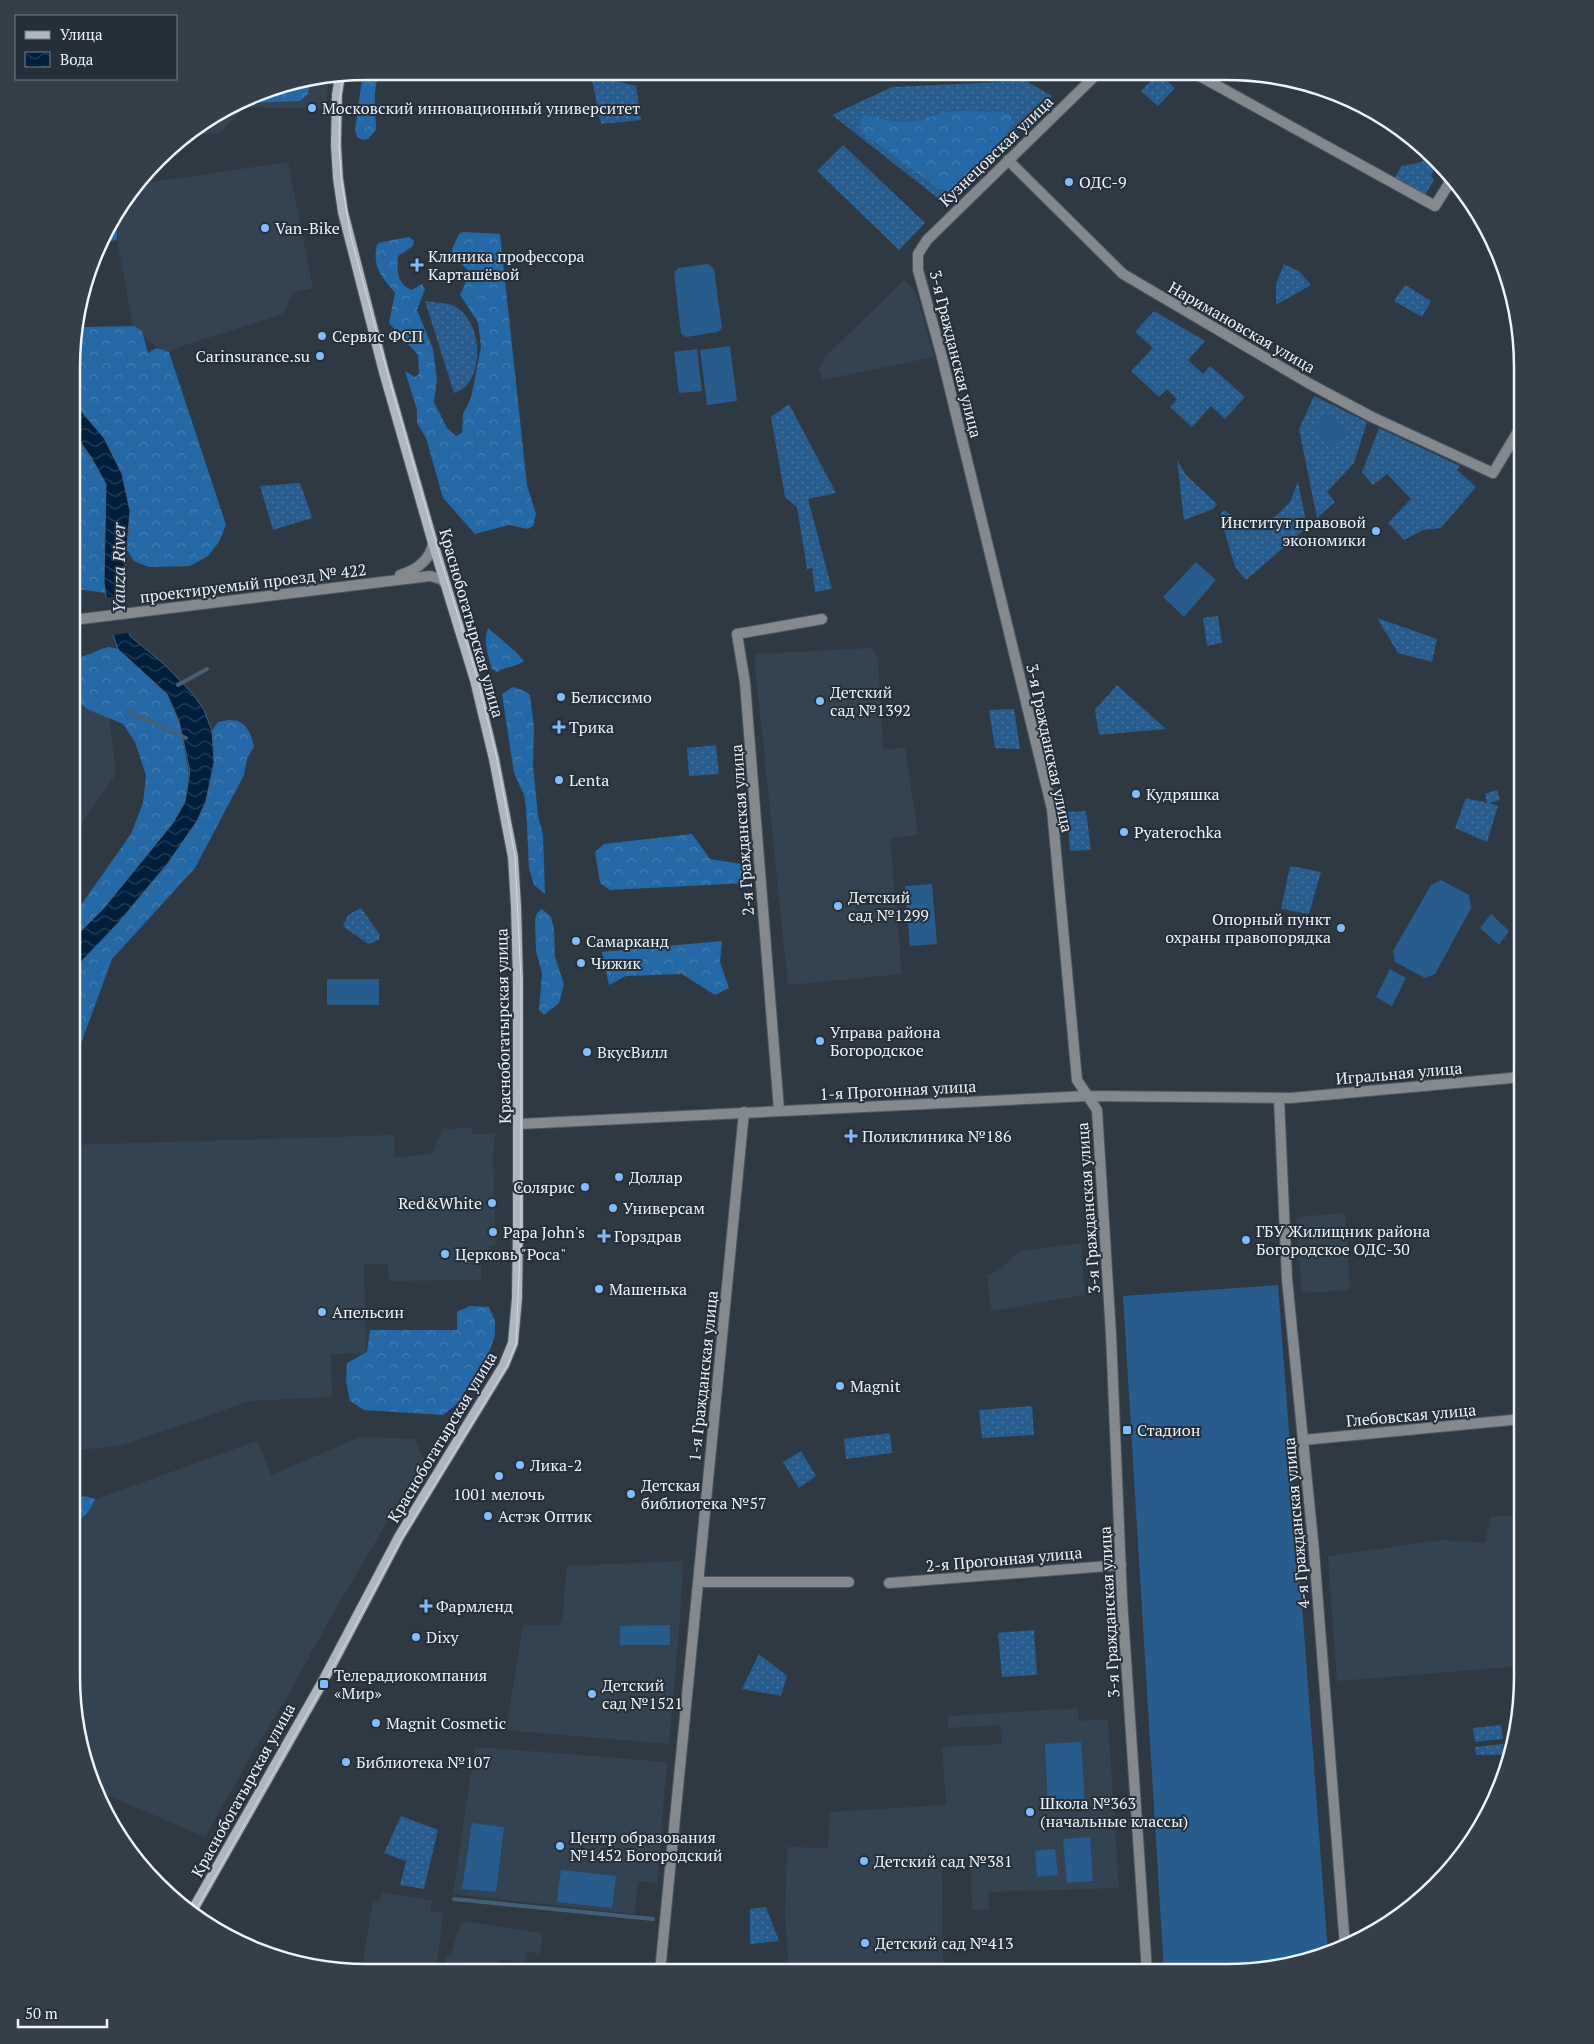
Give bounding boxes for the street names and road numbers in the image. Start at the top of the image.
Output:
street label: Кузнецовская улица [934,91,1058,211]
street label: 3-я Гражданская улица [925,268,987,440]
street label: Наримановская улица [1165,276,1319,378]
street label: Краснобогатырская улица [434,526,510,720]
street label: проектируемый проезд № 422 [139,558,367,608]
street label: 3-я Гражданская улица [1021,662,1079,834]
street label: 2-я Гражданская улица [725,744,759,916]
street label: Краснобогатырская улица [490,928,516,1124]
street label: Игральная улица [1335,1057,1463,1089]
street label: 1-я Прогонная улица [819,1075,977,1105]
street label: 3-я Гражданская улица [1071,1122,1105,1294]
street label: 1-я Гражданская улица [683,1289,723,1463]
street label: Краснобогатырская улица [382,1347,502,1527]
street label: Глебовская улица [1345,1398,1477,1432]
street label: 4-я Гражданская улица [1278,1436,1314,1610]
street label: 3-я Гражданская улица [1094,1526,1124,1698]
street label: 2-я Прогонная улица [925,1541,1083,1577]
street label: Краснобогатырская улица [186,1699,300,1881]

